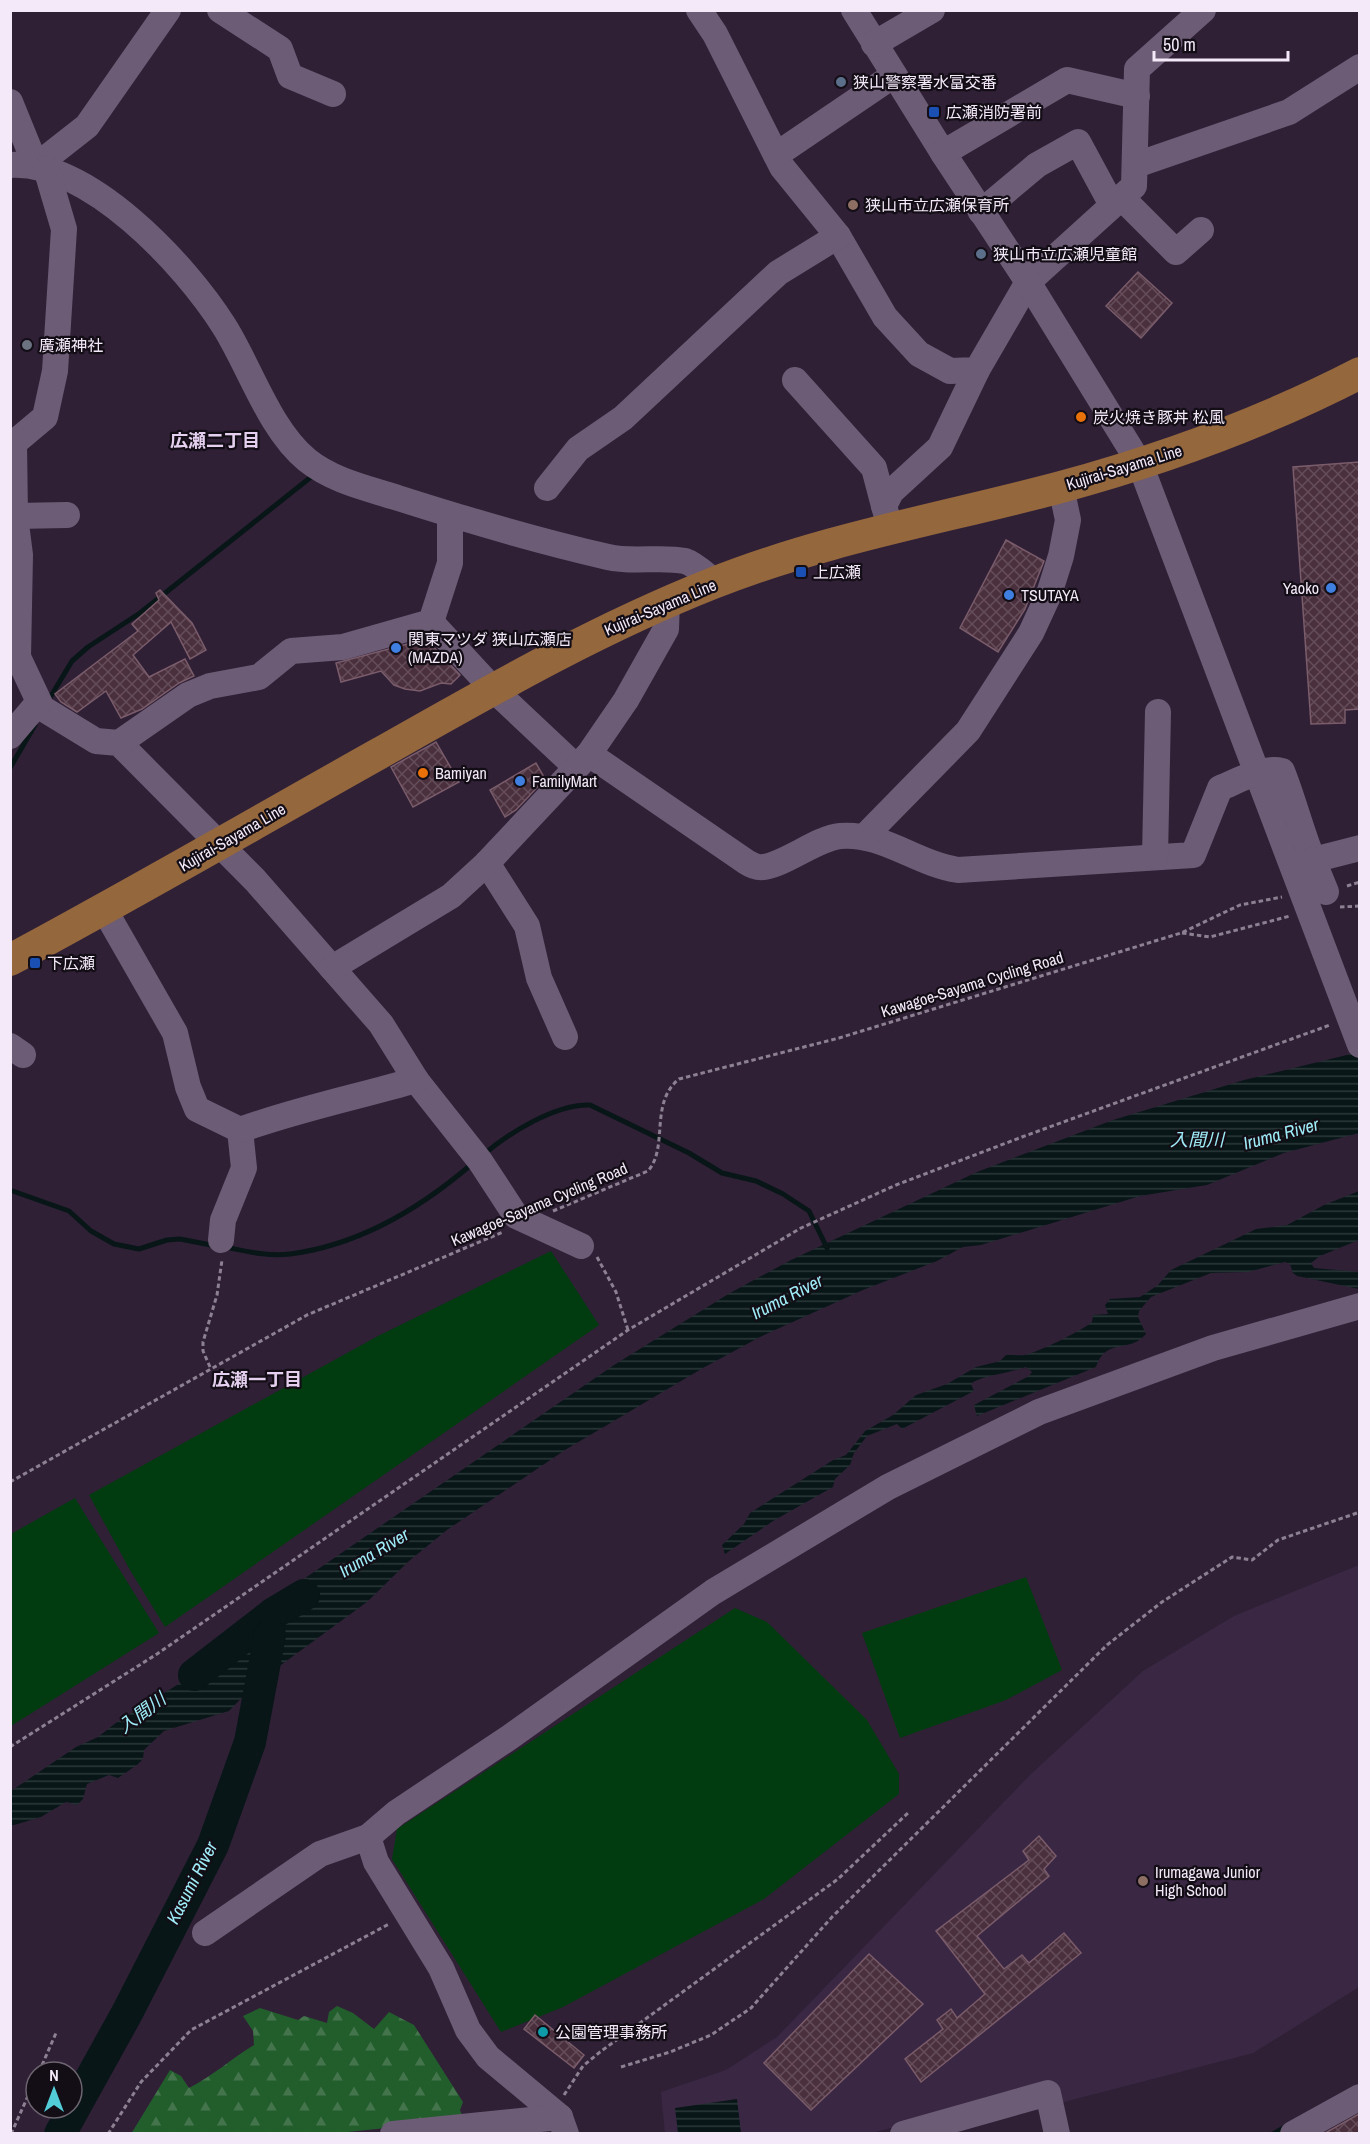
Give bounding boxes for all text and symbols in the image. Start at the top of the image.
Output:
scale bar [1154,24,1288,62]
text: 50 m [1163,32,1196,57]
place label: 狭山警察署水富交番 [853,71,997,93]
marker: 狭山警察署水富交番 [834,75,848,89]
place label: 広瀬消防署前 [946,101,1042,123]
marker: 広瀬消防署前 [927,105,941,119]
place label: 狭山市立広瀬保育所 [865,194,1009,216]
marker: 狭山市立広瀬保育所 [846,198,860,212]
place label: 狭山市立広瀬児童館 [993,243,1137,265]
marker: 狭山市立広瀬児童館 [974,247,988,261]
place label: 廣瀬神社 [39,334,103,356]
marker: 廣瀬神社 [20,338,34,352]
place label: 炭火焼き豚丼 松風 [1093,406,1225,428]
marker: 炭火焼き豚丼 松風 [1074,410,1088,424]
district label: 広瀬二丁目 [170,428,260,453]
street label: Kujirai-Sayama Line [1064,439,1184,495]
place label: 上広瀬 [813,561,861,583]
marker: 上広瀬 [794,565,808,579]
street label: Kujirai-Sayama Line [601,574,719,640]
place label: Yaoko [1283,577,1319,599]
marker: Yaoko [1324,581,1338,595]
place label: TSUTAYA [1021,584,1079,606]
marker: TSUTAYA [1002,588,1016,602]
place label: 関東マツダ 狭山広瀬店 (MAZDA) [408,628,572,668]
marker: 関東マツダ 狭山広瀬店 (MAZDA) [389,641,403,655]
place label: Bamiyan [435,762,487,784]
marker: Bamiyan [416,766,430,780]
place label: FamilyMart [532,770,597,792]
marker: FamilyMart [513,774,527,788]
street label: Kujirai-Sayama Line [175,798,289,876]
street label: Kawagoe-Sayama Cycling Road [878,946,1066,1022]
place label: 下広瀬 [47,952,95,974]
marker: 下広瀬 [28,956,42,970]
water label: Iruma River [1240,1111,1322,1156]
water label: 入間川 [1170,1127,1226,1152]
street label: Kawagoe-Sayama Cycling Road [447,1157,631,1251]
water label: Iruma River [747,1267,828,1325]
district label: 広瀬一丁目 [212,1367,302,1392]
water label: Iruma River [334,1521,414,1583]
water label: 入間川 [113,1685,172,1739]
water label: Kasumi River [160,1836,223,1928]
place label: Irumagawa Junior High School [1155,1861,1261,1901]
marker: Irumagawa Junior High School [1136,1874,1150,1888]
place label: 公園管理事務所 [555,2021,667,2043]
marker: 公園管理事務所 [536,2025,550,2039]
north arrow [24,2060,84,2120]
text: N [49,2064,59,2086]

